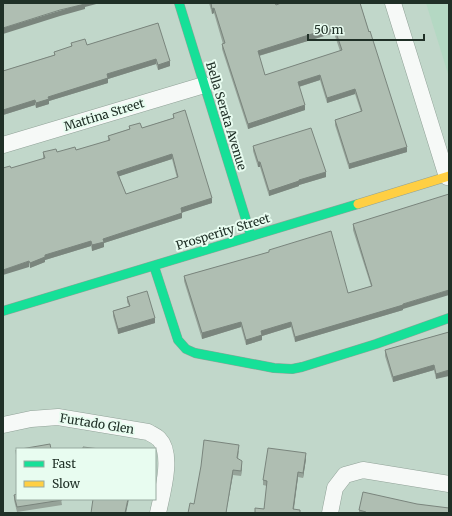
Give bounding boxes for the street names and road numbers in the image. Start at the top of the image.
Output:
street label: Bella Serata Avenue [203,60,250,172]
street label: Mattina Street [62,95,146,134]
street label: Prosperity Street [174,210,272,253]
street label: Furtado Glen [59,410,135,437]

